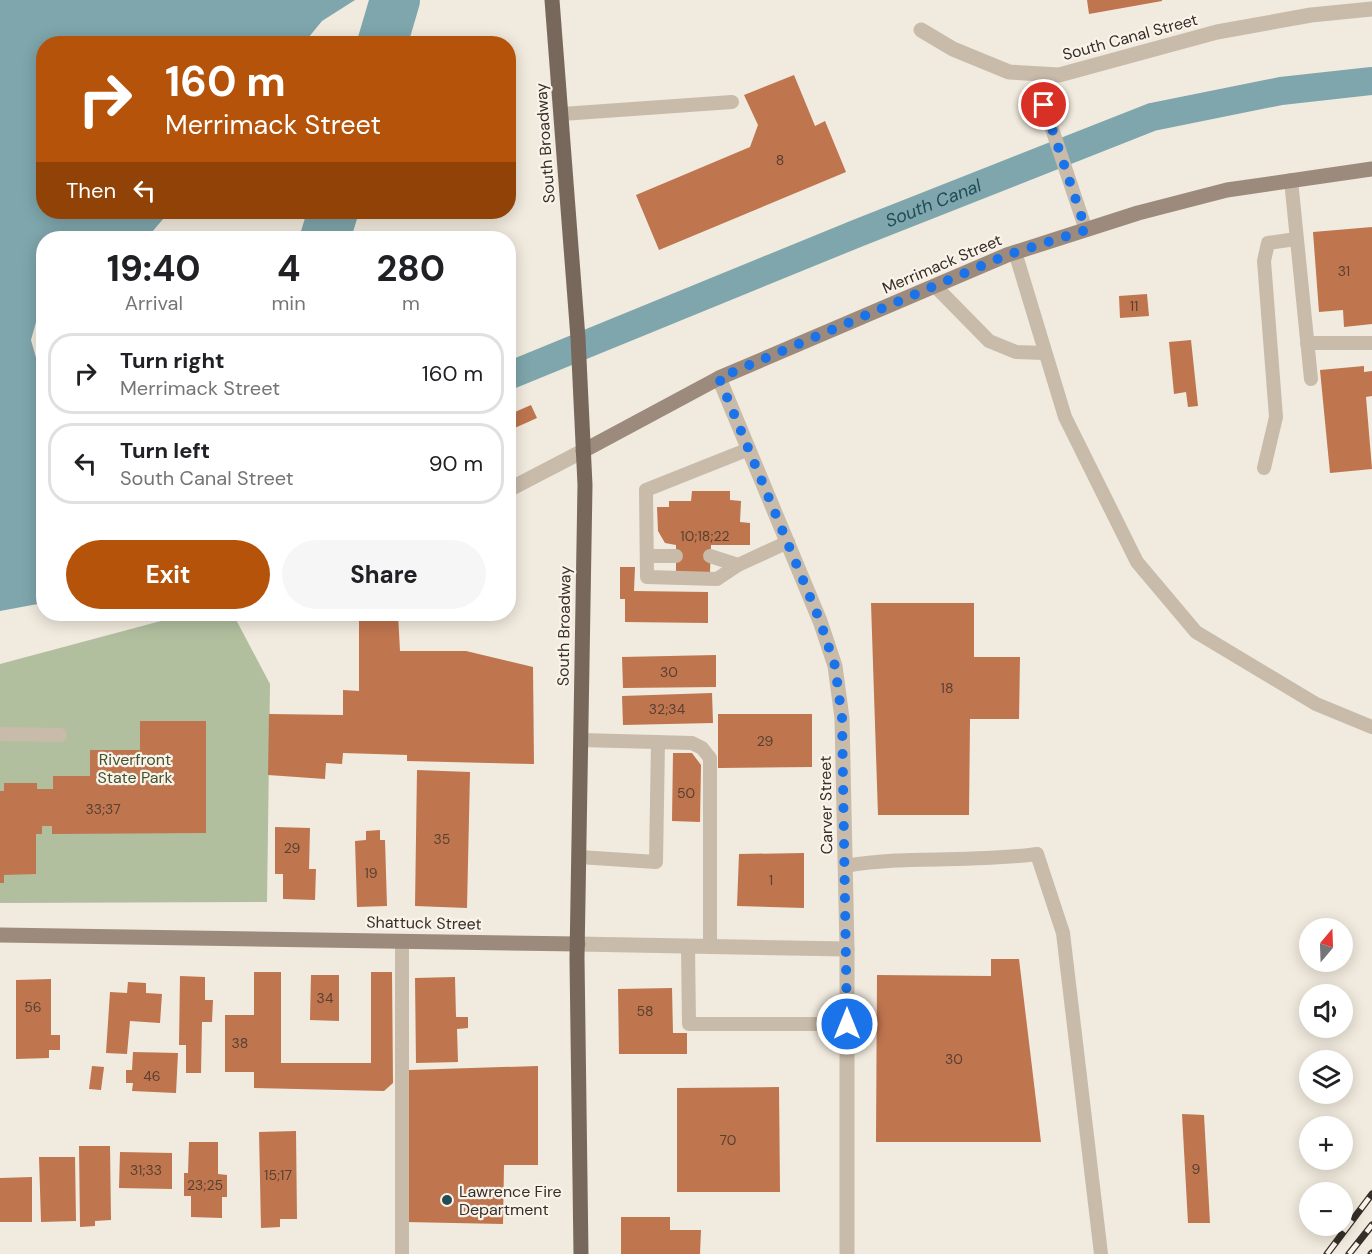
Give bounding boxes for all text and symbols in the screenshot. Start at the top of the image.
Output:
street label: South Canal Street [1060,9,1200,65]
text: 160 m [165,54,286,109]
icon: right [66,60,144,138]
pin [1018,79,1069,130]
street label: South Broadway [530,82,560,204]
icon: arrive [1027,88,1060,121]
text: Merrimack Street [165,107,381,142]
house number: 8 [776,151,784,169]
water label: South Canal [882,173,986,233]
icon: left [128,174,161,207]
text: Then [66,176,116,205]
street label: Merrimack Street [879,229,1005,299]
text: 19:40 [107,245,201,292]
text: 4 [277,245,300,292]
text: 280 [377,245,445,292]
house number: 31 [1338,262,1350,280]
text: Arrival [125,290,183,316]
text: min [272,290,306,316]
text: m [402,290,420,316]
house number: 11 [1130,297,1138,315]
text: Turn right [120,346,225,375]
icon: right [69,357,102,390]
text: 160 m [422,359,483,388]
text: Merrimack Street [120,375,280,401]
text: Turn left [120,436,210,465]
icon: left [69,447,102,480]
text: 90 m [429,449,483,478]
text: South Canal Street [120,465,294,491]
house number: 10;18;22 [680,527,730,545]
button: Exit [66,540,270,609]
button: Share [282,540,486,609]
street label: South Broadway [552,566,576,686]
house number: 30 [660,663,678,681]
house number: 18 [941,679,953,697]
house number: 32;34 [649,700,686,718]
house number: 29 [757,732,774,750]
park label: Riverfront State Park [97,749,173,788]
street label: Carver Street [815,755,837,855]
house number: 50 [677,784,695,802]
house number: 33;37 [85,800,121,818]
house number: 35 [434,830,450,848]
house number: 29 [284,839,301,857]
house number: 19 [364,864,378,882]
house number: 1 [769,871,773,889]
street label: Shattuck Street [366,911,482,935]
north arrow [1299,918,1353,972]
map controls [1299,918,1353,1236]
button: sound [1299,984,1353,1038]
house number: 34 [317,989,334,1007]
position arrow [815,992,879,1056]
house number: 56 [24,998,42,1016]
house number: 58 [636,1002,654,1020]
house number: 38 [232,1034,248,1052]
house number: 30 [945,1050,963,1068]
button: layers [1299,1050,1353,1104]
house number: 46 [143,1067,161,1085]
button: + [1299,1116,1353,1170]
house number: 70 [720,1131,736,1149]
house number: 9 [1192,1160,1201,1178]
house number: 31;33 [130,1161,162,1179]
house number: 15;17 [264,1166,292,1184]
house number: 23;25 [187,1176,223,1194]
place label: Lawrence Fire Department [459,1181,562,1220]
button: − [1299,1182,1353,1236]
marker: Lawrence Fire Department [440,1193,454,1207]

